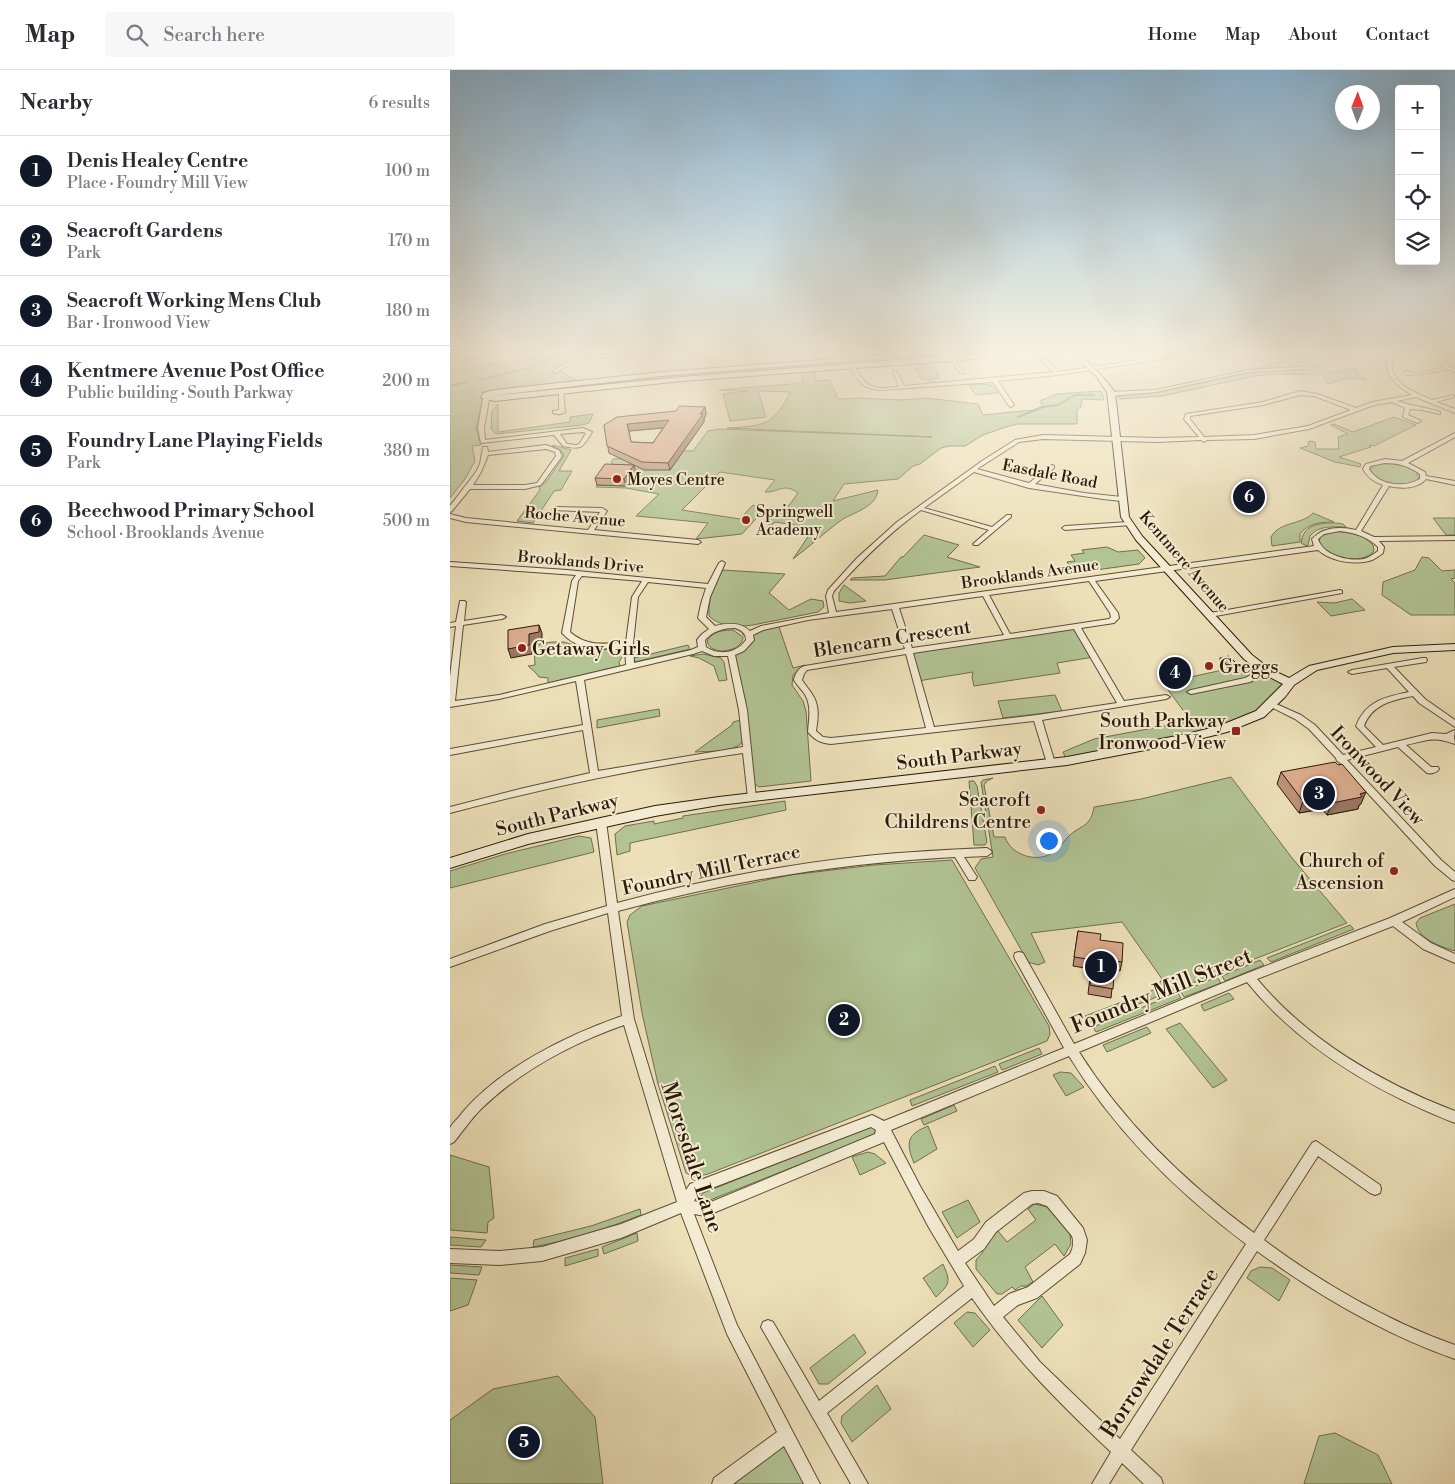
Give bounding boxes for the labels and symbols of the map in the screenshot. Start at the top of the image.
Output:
north arrow [1335,85,1380,130]
street label: Easdale Road [1001,455,1099,493]
place label: Moyes Centre [627,470,725,490]
marker: Moyes Centre [611,473,623,485]
pin: 6 [1233,478,1265,516]
place label: Springwell Academy [755,502,833,540]
street label: Roche Avenue [523,503,626,531]
street label: Kentmere Avenue [1135,507,1234,616]
marker: Springwell Academy [740,514,752,526]
street label: Brooklands Drive [516,546,645,577]
street label: Brooklands Avenue [959,554,1100,594]
street label: Blencarn Crescent [811,615,973,663]
place label: Getaway Girls [532,637,650,661]
marker: Getaway Girls [516,642,528,654]
pin: 4 [1159,654,1191,692]
place label: Greggs [1219,655,1279,679]
marker: Greggs [1203,660,1215,672]
place label: South Parkway Ironwood View [1098,709,1227,755]
street label: Ironwood View [1325,721,1430,831]
marker: South Parkway Ironwood View [1230,725,1242,737]
street label: South Parkway [895,736,1024,776]
pin: 3 [1303,775,1335,813]
street label: South Parkway [493,788,622,842]
place label: Seacroft Childrens Centre [884,788,1031,834]
marker: Seacroft Childrens Centre [1035,804,1047,816]
your location [1036,828,1062,854]
street label: Foundry Mill Terrace [620,839,803,901]
place label: Church of Ascension [1295,849,1385,895]
marker: Church of Ascension [1388,865,1400,877]
street label: Foundry Mill Street [1067,943,1256,1040]
pin: 1 [1085,948,1117,986]
pin: 2 [828,1001,860,1039]
street label: Moresdale Lane [654,1078,729,1237]
street label: Borrowdale Terrace [1095,1263,1225,1444]
pin: 5 [508,1423,540,1461]

